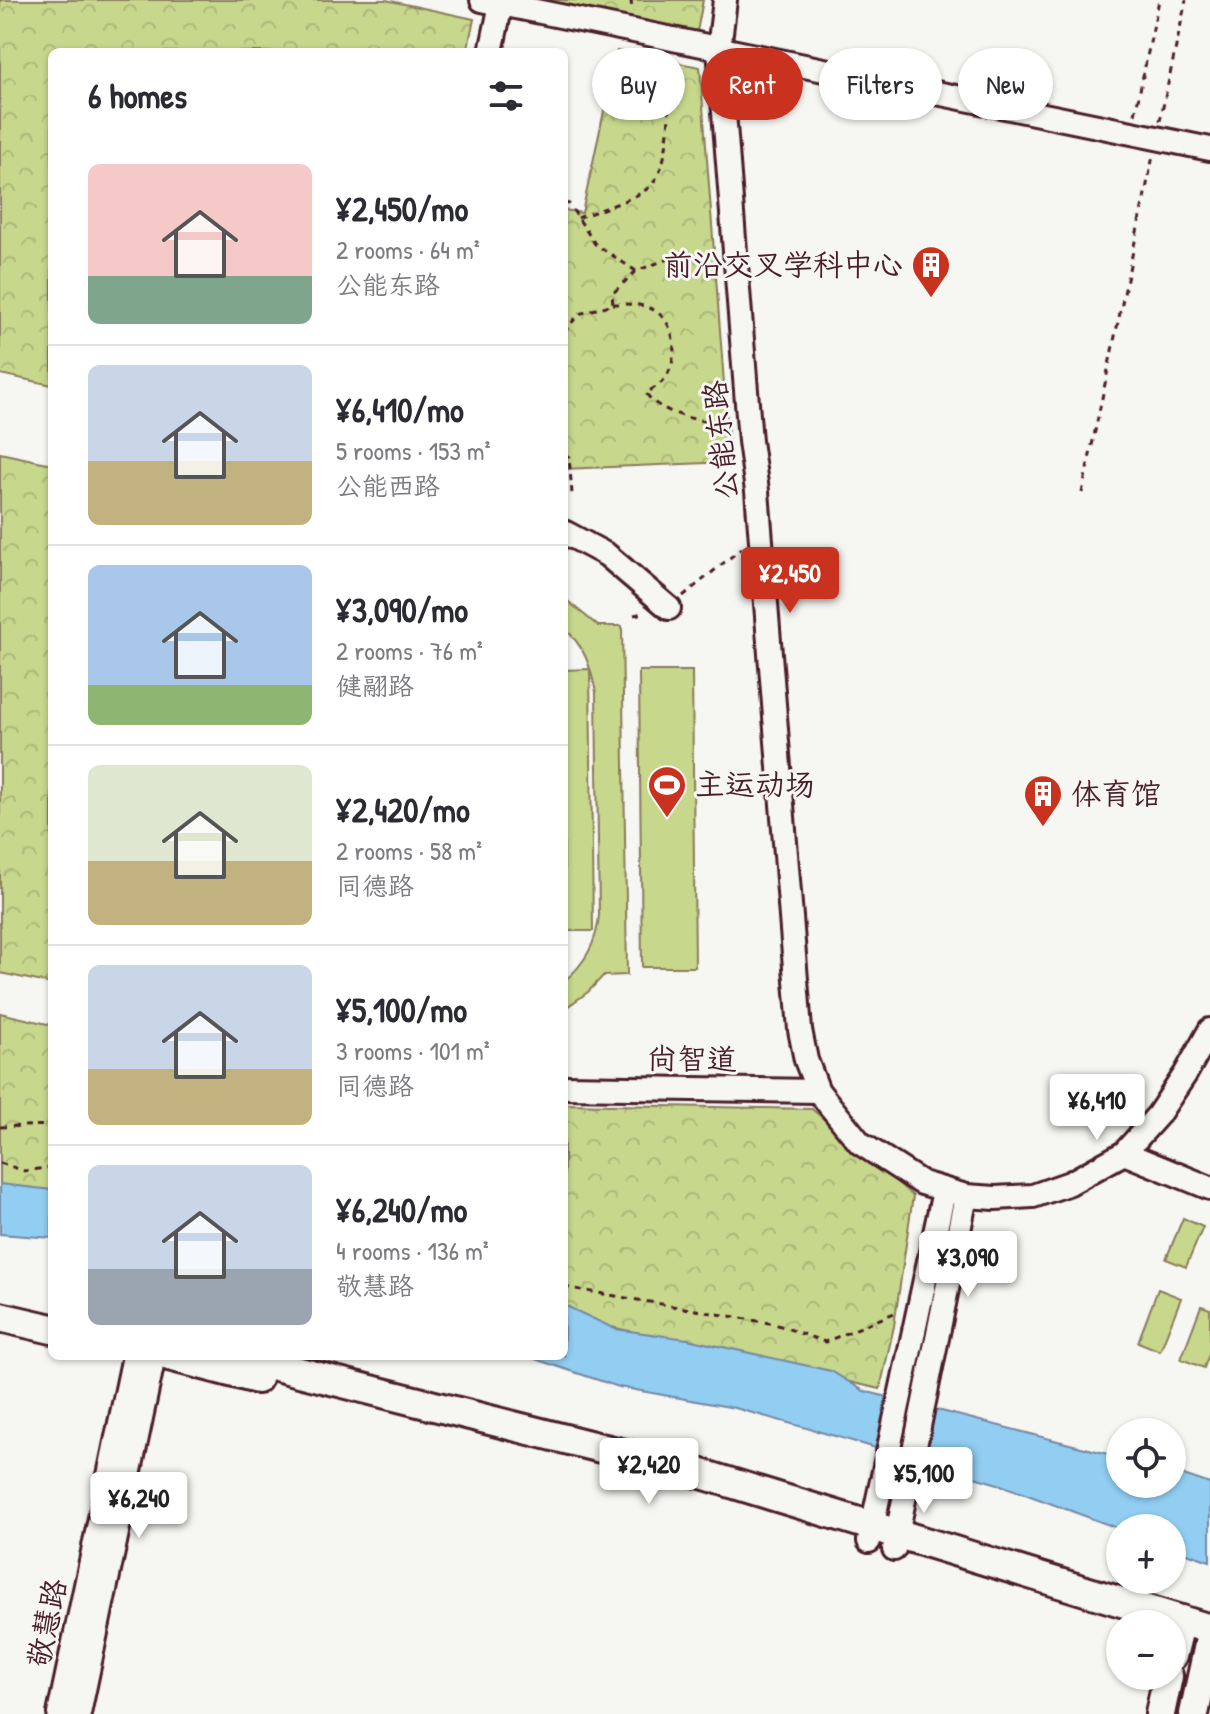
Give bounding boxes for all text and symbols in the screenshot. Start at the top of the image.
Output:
chip: Buy [592,48,685,120]
chip: Rent [701,48,803,120]
chip: Filters [819,48,942,120]
chip: New [958,48,1053,120]
text: 6 homes [88,73,187,119]
icon: filters [484,74,528,118]
text: ¥2,450/mo [336,186,468,232]
icon: home [152,196,248,292]
text: 2 rooms · 64 m² [336,232,480,267]
place label: 前沿交叉学科中心 [663,244,903,284]
building icon: 前沿交叉学科中心 [910,244,952,299]
text: 公能东路 [336,267,440,302]
street label: 公能东路 [694,378,746,502]
text: ¥6,410/mo [336,387,464,433]
icon: home [152,397,248,493]
text: 5 rooms · 153 m² [336,433,491,468]
text: 公能西路 [336,468,440,503]
pin: ¥2,450 [725,547,855,615]
text: ¥2,450 [759,555,821,590]
text: ¥3,090/mo [336,587,468,633]
icon: home [152,597,248,693]
text: 2 rooms · 76 m² [336,633,483,668]
text: 健翮路 [336,668,414,703]
sports icon: 主运动场 [646,764,688,819]
place label: 主运动场 [695,764,815,804]
building icon: 体育馆 [1022,773,1064,828]
place label: 体育馆 [1071,773,1161,813]
text: ¥2,420/mo [336,787,470,833]
icon: home [152,797,248,893]
text: 2 rooms · 58 m² [336,833,482,868]
text: 同德路 [336,868,414,903]
text: ¥5,100/mo [336,987,467,1033]
icon: home [152,997,248,1093]
text: 3 rooms · 101 m² [336,1033,490,1068]
street label: 尚智道 [647,1037,737,1079]
text: 同德路 [336,1068,414,1103]
pin: ¥6,410 [1032,1074,1162,1142]
text: ¥6,410 [1068,1082,1126,1117]
text: ¥6,240/mo [336,1187,467,1233]
icon: home [152,1197,248,1293]
pin: ¥3,090 [903,1231,1033,1299]
text: 4 rooms · 136 m² [336,1233,489,1268]
text: ¥3,090 [937,1239,999,1274]
text: 敬慧路 [336,1268,414,1303]
map controls [1106,1418,1186,1690]
button: locate [1106,1418,1186,1498]
pin: ¥2,420 [584,1438,714,1506]
text: ¥2,420 [617,1446,681,1481]
pin: ¥5,100 [859,1447,989,1515]
text: ¥5,100 [893,1455,955,1490]
pin: ¥6,240 [74,1472,204,1540]
text: ¥6,240 [108,1480,170,1515]
button: + [1106,1514,1186,1594]
street label: 敬慧路 [17,1575,75,1671]
button: − [1106,1610,1186,1690]

